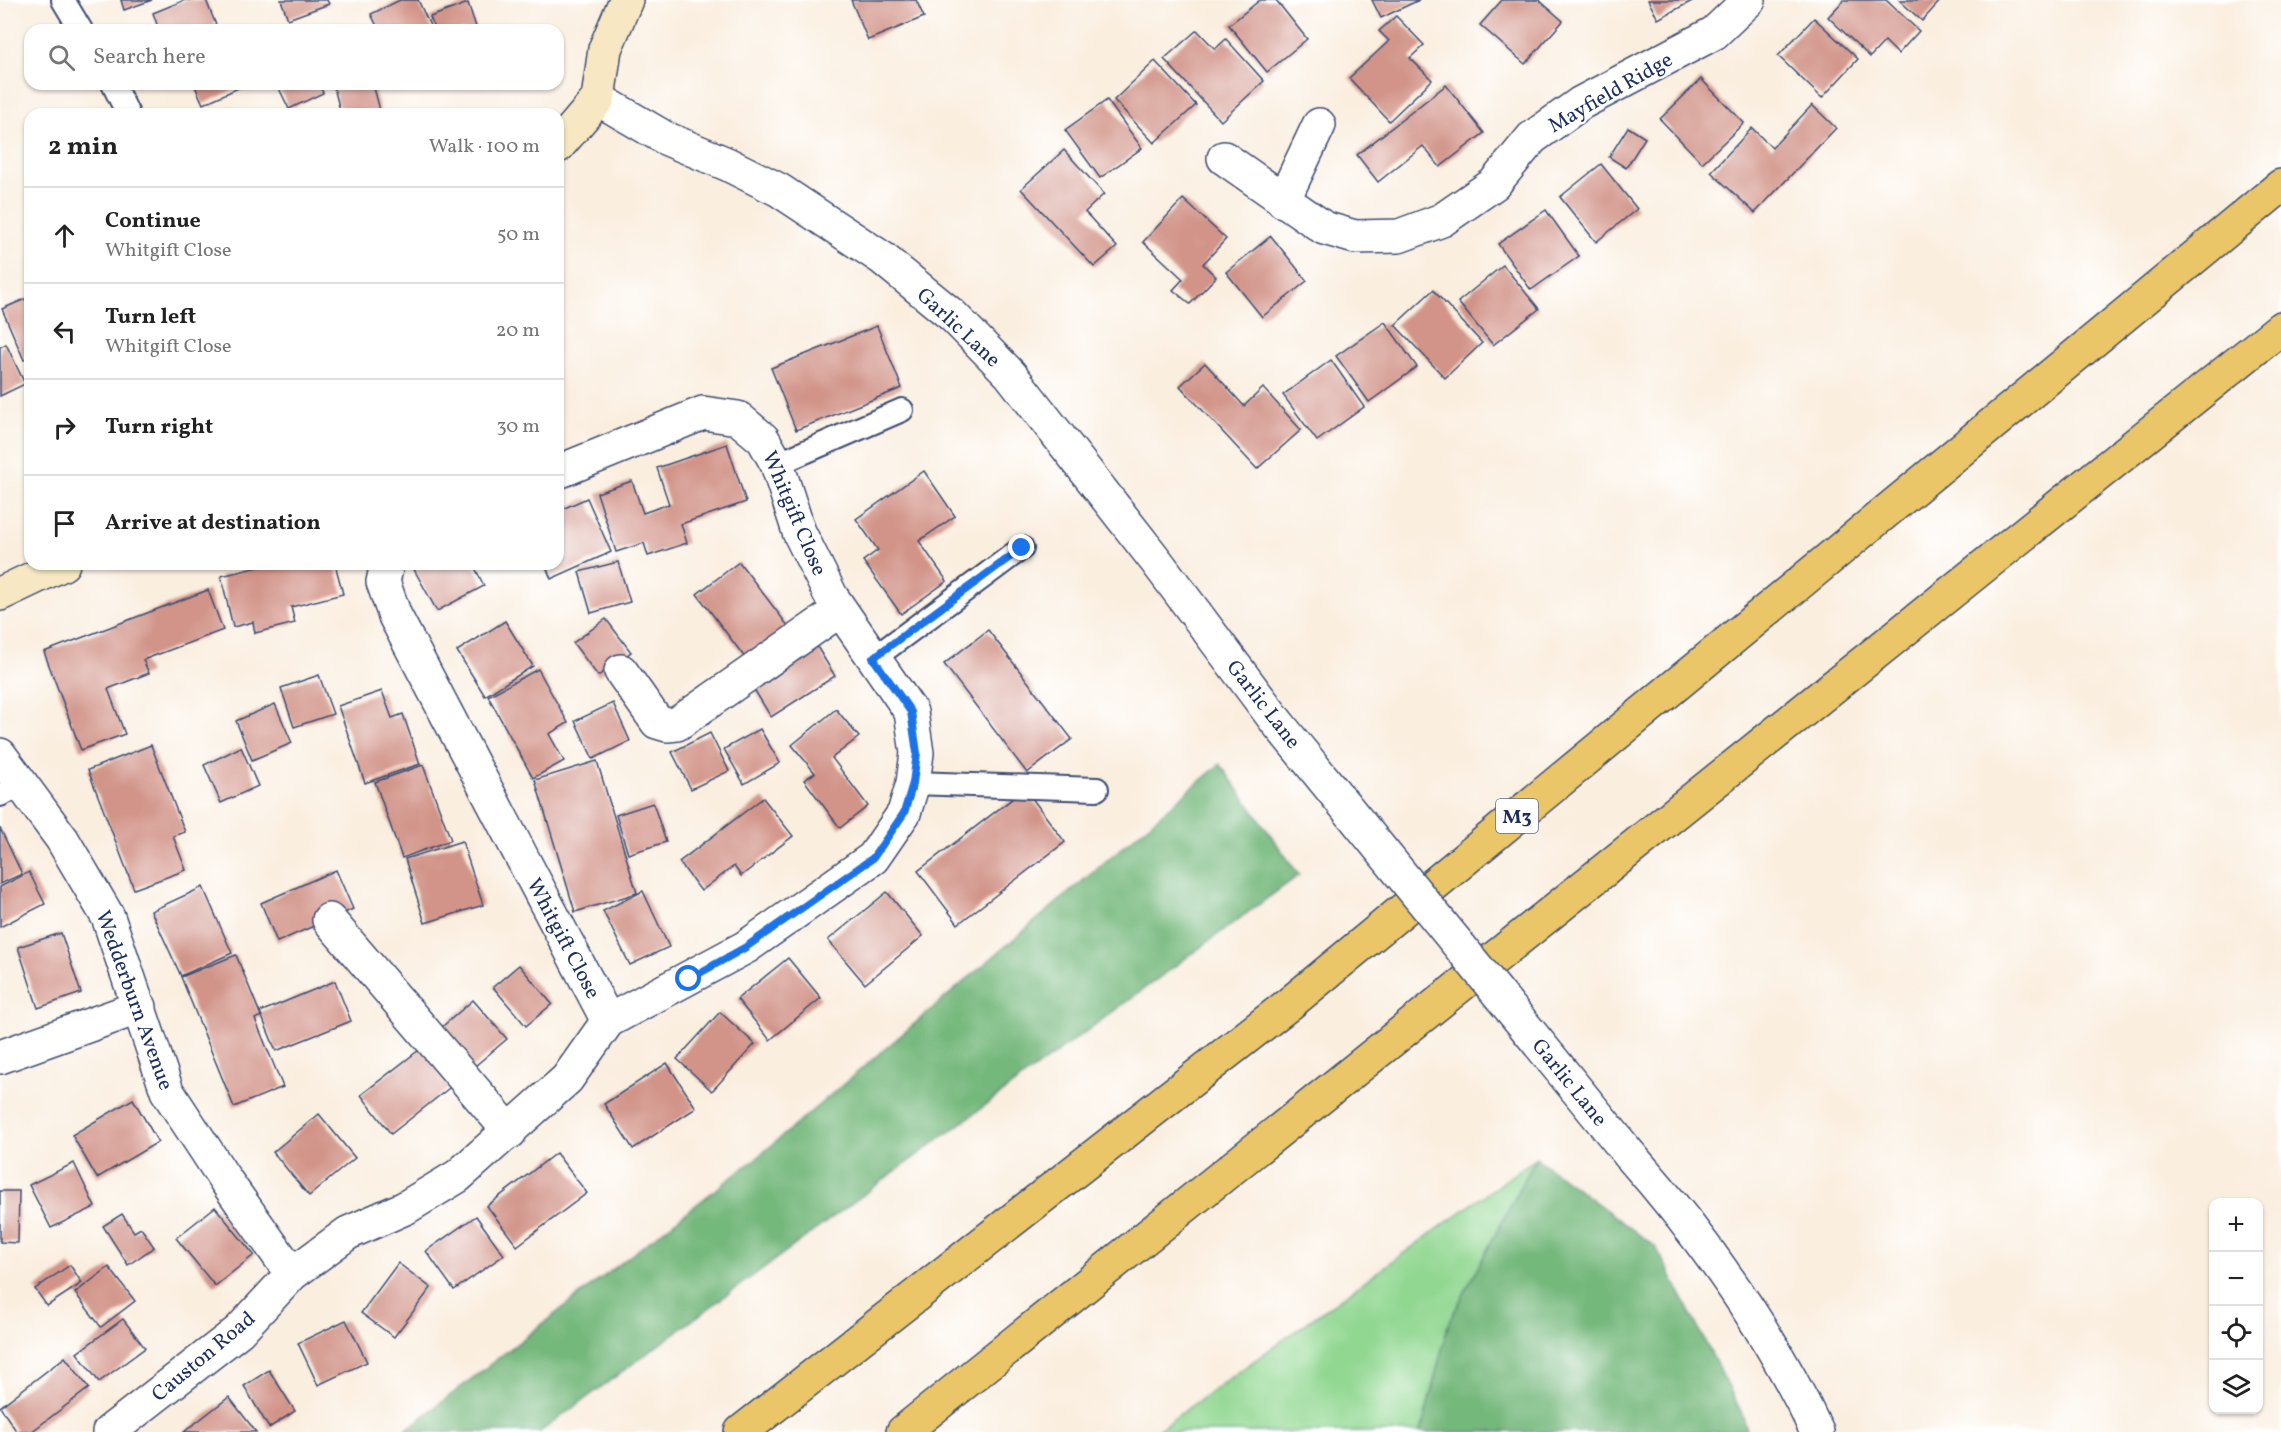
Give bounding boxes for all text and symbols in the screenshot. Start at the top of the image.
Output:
search box [24,24,564,90]
icon: search [45,41,78,74]
text: Search here [93,42,206,73]
street label: Mayfield Ridge [1543,46,1678,141]
text: 2 min [48,129,118,165]
text: Walk · 100 m [429,133,540,161]
text: Continue [105,206,201,237]
icon: ahead [48,219,81,252]
text: 50 m [497,221,540,249]
text: Whitgift Close [105,237,232,265]
street label: Garlic Lane [910,282,1006,375]
text: Turn left [105,302,196,333]
icon: left [48,315,81,348]
text: 20 m [496,317,540,345]
text: Whitgift Close [105,333,232,361]
icon: right [48,411,81,444]
text: Turn right [105,412,213,443]
text: 30 m [496,413,540,441]
street label: Whitgift Close [754,447,833,580]
icon: arrive [48,507,81,540]
text: Arrive at destination [105,508,321,539]
route end [1008,534,1034,560]
street label: Garlic Lane [1219,654,1307,755]
road number: M3 [1496,799,1538,833]
street label: Whitgift Close [519,873,607,1004]
street label: Wedderburn Avenue [88,907,180,1094]
route start [675,965,701,991]
street label: Garlic Lane [1524,1033,1613,1133]
map controls [2209,1198,2263,1414]
button: + [2209,1198,2263,1252]
button: − [2209,1252,2263,1306]
street label: Causton Road [146,1305,262,1409]
button: locate [2209,1306,2263,1360]
button: layers [2209,1360,2263,1414]

